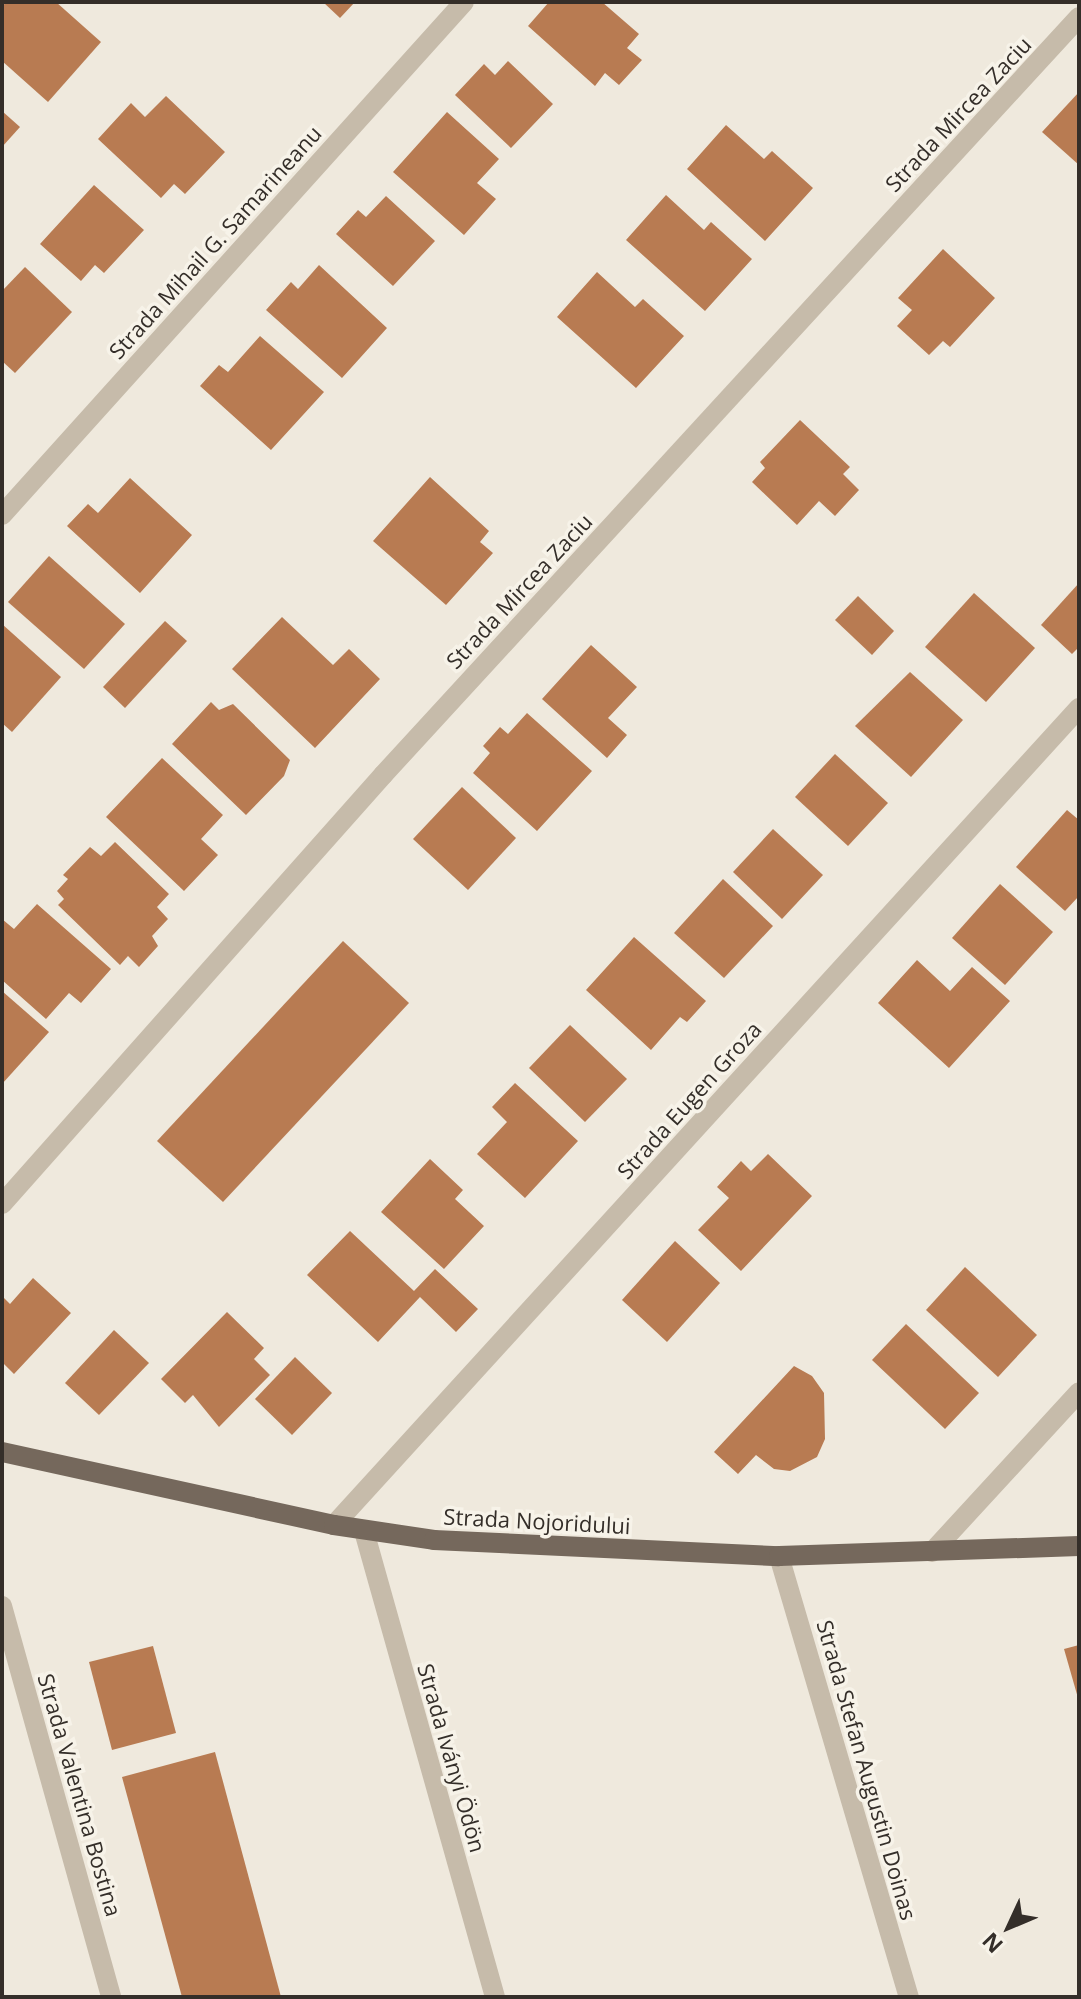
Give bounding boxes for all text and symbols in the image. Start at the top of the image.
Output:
street label: Strada Mircea Zaciu [879,31,1037,197]
street label: Strada Mihail G. Samarineanu [103,120,327,364]
street label: Strada Mircea Zaciu [440,508,598,674]
street label: Strada Eugen Groza [611,1016,767,1184]
street label: Strada Nojoridului [443,1503,631,1539]
street label: Strada Stefan Augustin Doinas [812,1617,922,1923]
street label: Strada Iványi Ödön [412,1661,492,1855]
street label: Strada Valentina Bostina [33,1671,127,1919]
north arrow [969,1887,1049,1967]
text: N [975,1927,1009,1961]

